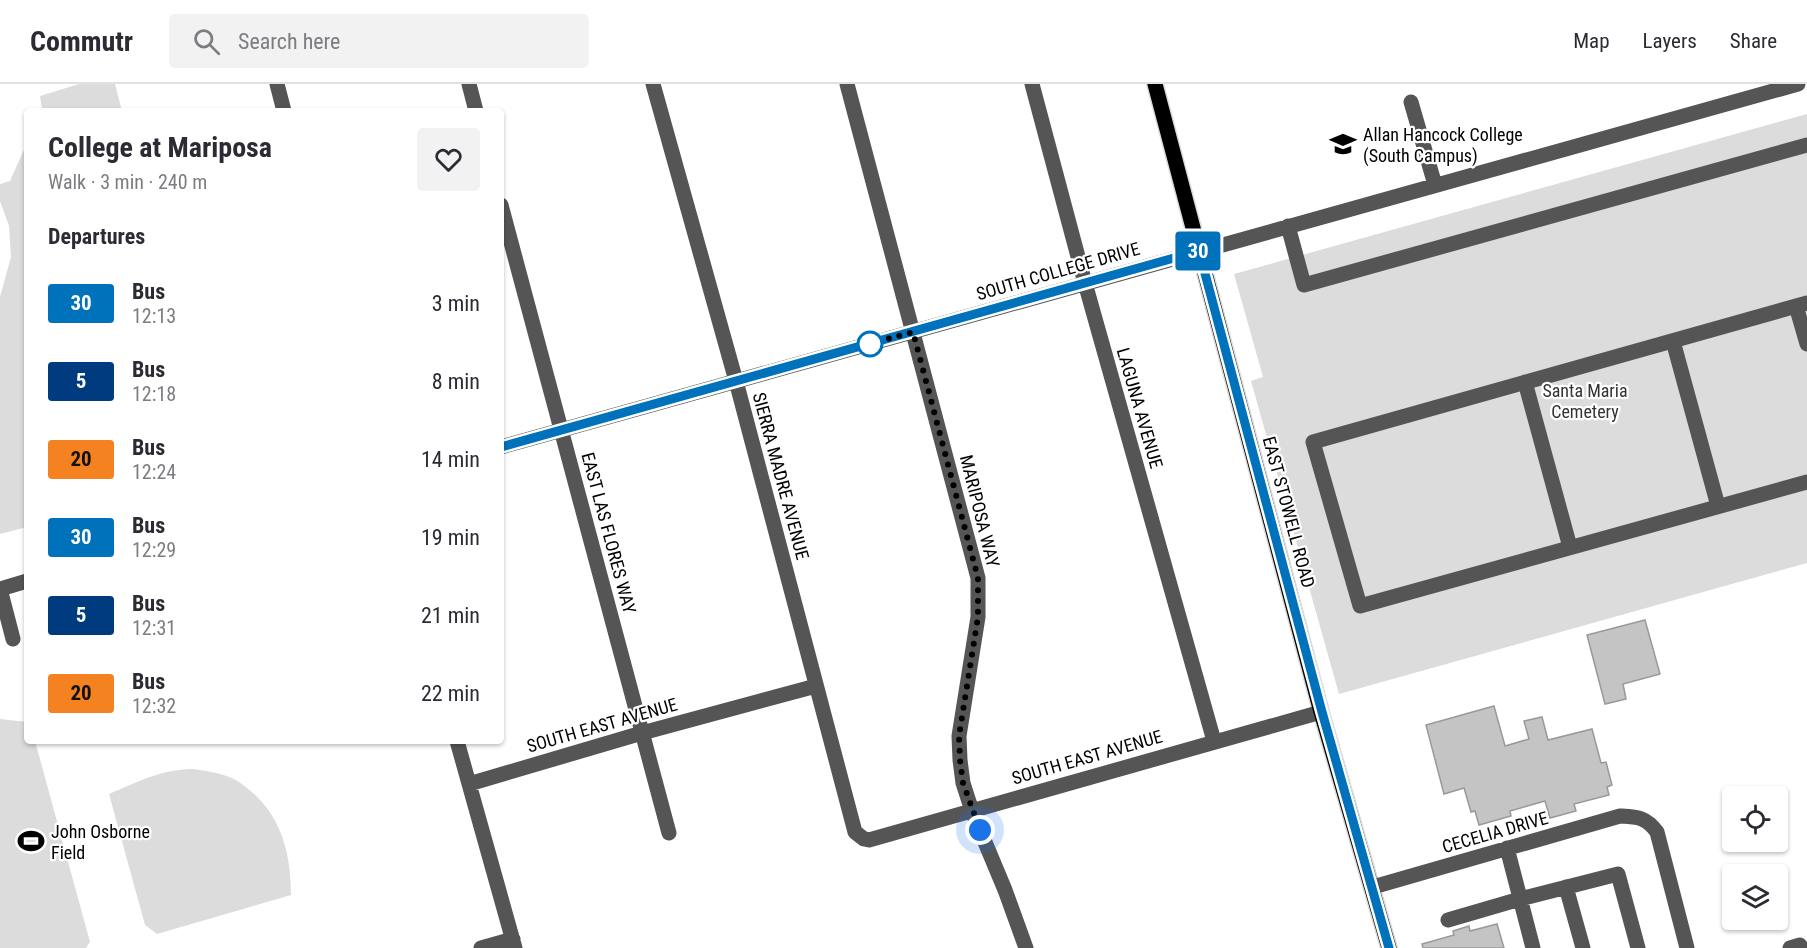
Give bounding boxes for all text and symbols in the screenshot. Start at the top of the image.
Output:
search box [169,14,589,68]
text: Commutr [30,25,133,58]
icon: search [190,25,223,58]
text: Search here [238,29,340,54]
text: Map [1573,29,1610,53]
text: Layers [1643,29,1697,53]
text: Share [1730,29,1777,53]
place label: Allan Hancock College (South Campus) [1363,124,1523,167]
button: heart [417,128,480,191]
school or university icon: Allan Hancock College (South Campus) [1328,129,1358,159]
text: College at Mariposa [48,131,272,164]
text: Walk · 3 min · 240 m [48,170,207,194]
text: Departures [48,224,145,249]
line badge: 30 [1171,232,1225,270]
street label: SOUTH COLLEGE DRIVE [974,238,1142,304]
text: 30 [1187,239,1209,263]
text: Bus [132,279,165,304]
text: 30 [70,291,92,315]
text: 3 min [432,291,480,316]
text: 12:13 [132,304,176,328]
unlabelled marker [857,331,883,357]
street label: LAGUNA AVENUE [1113,345,1167,471]
text: Bus [132,357,165,382]
text: 5 [76,369,86,393]
text: 8 min [432,369,480,394]
park label: Santa Maria Cemetery [1542,380,1628,422]
text: 12:18 [132,382,176,406]
street label: SIERRA MADRE AVENUE [749,390,813,562]
street label: EAST STOWELL ROAD [1259,434,1319,590]
text: Bus [132,435,165,460]
text: 20 [70,447,92,471]
text: 14 min [421,447,480,472]
street label: EAST LAS FLORES WAY [577,450,641,616]
street label: MARIPOSA WAY [956,453,1004,570]
text: 12:24 [132,460,176,484]
text: Bus [132,513,165,538]
text: 30 [70,525,92,549]
text: 19 min [421,525,480,550]
text: 12:29 [132,538,176,562]
text: Bus [132,591,165,616]
text: 5 [76,603,86,627]
text: 21 min [421,603,480,628]
text: 12:31 [132,616,176,640]
text: Bus [132,669,165,694]
text: 20 [70,681,92,705]
text: 22 min [421,681,480,706]
street label: SOUTH EAST AVENUE [524,693,680,757]
text: 12:32 [132,694,176,718]
street label: SOUTH EAST AVENUE [1009,725,1165,789]
map controls [1722,786,1788,930]
button: locate [1722,786,1788,852]
street label: CECELIA DRIVE [1440,807,1551,857]
your location [965,815,995,845]
place label: John Osborne Field [51,821,150,863]
sports icon: John Osborne Field [16,826,46,856]
button: layers [1722,864,1788,930]

